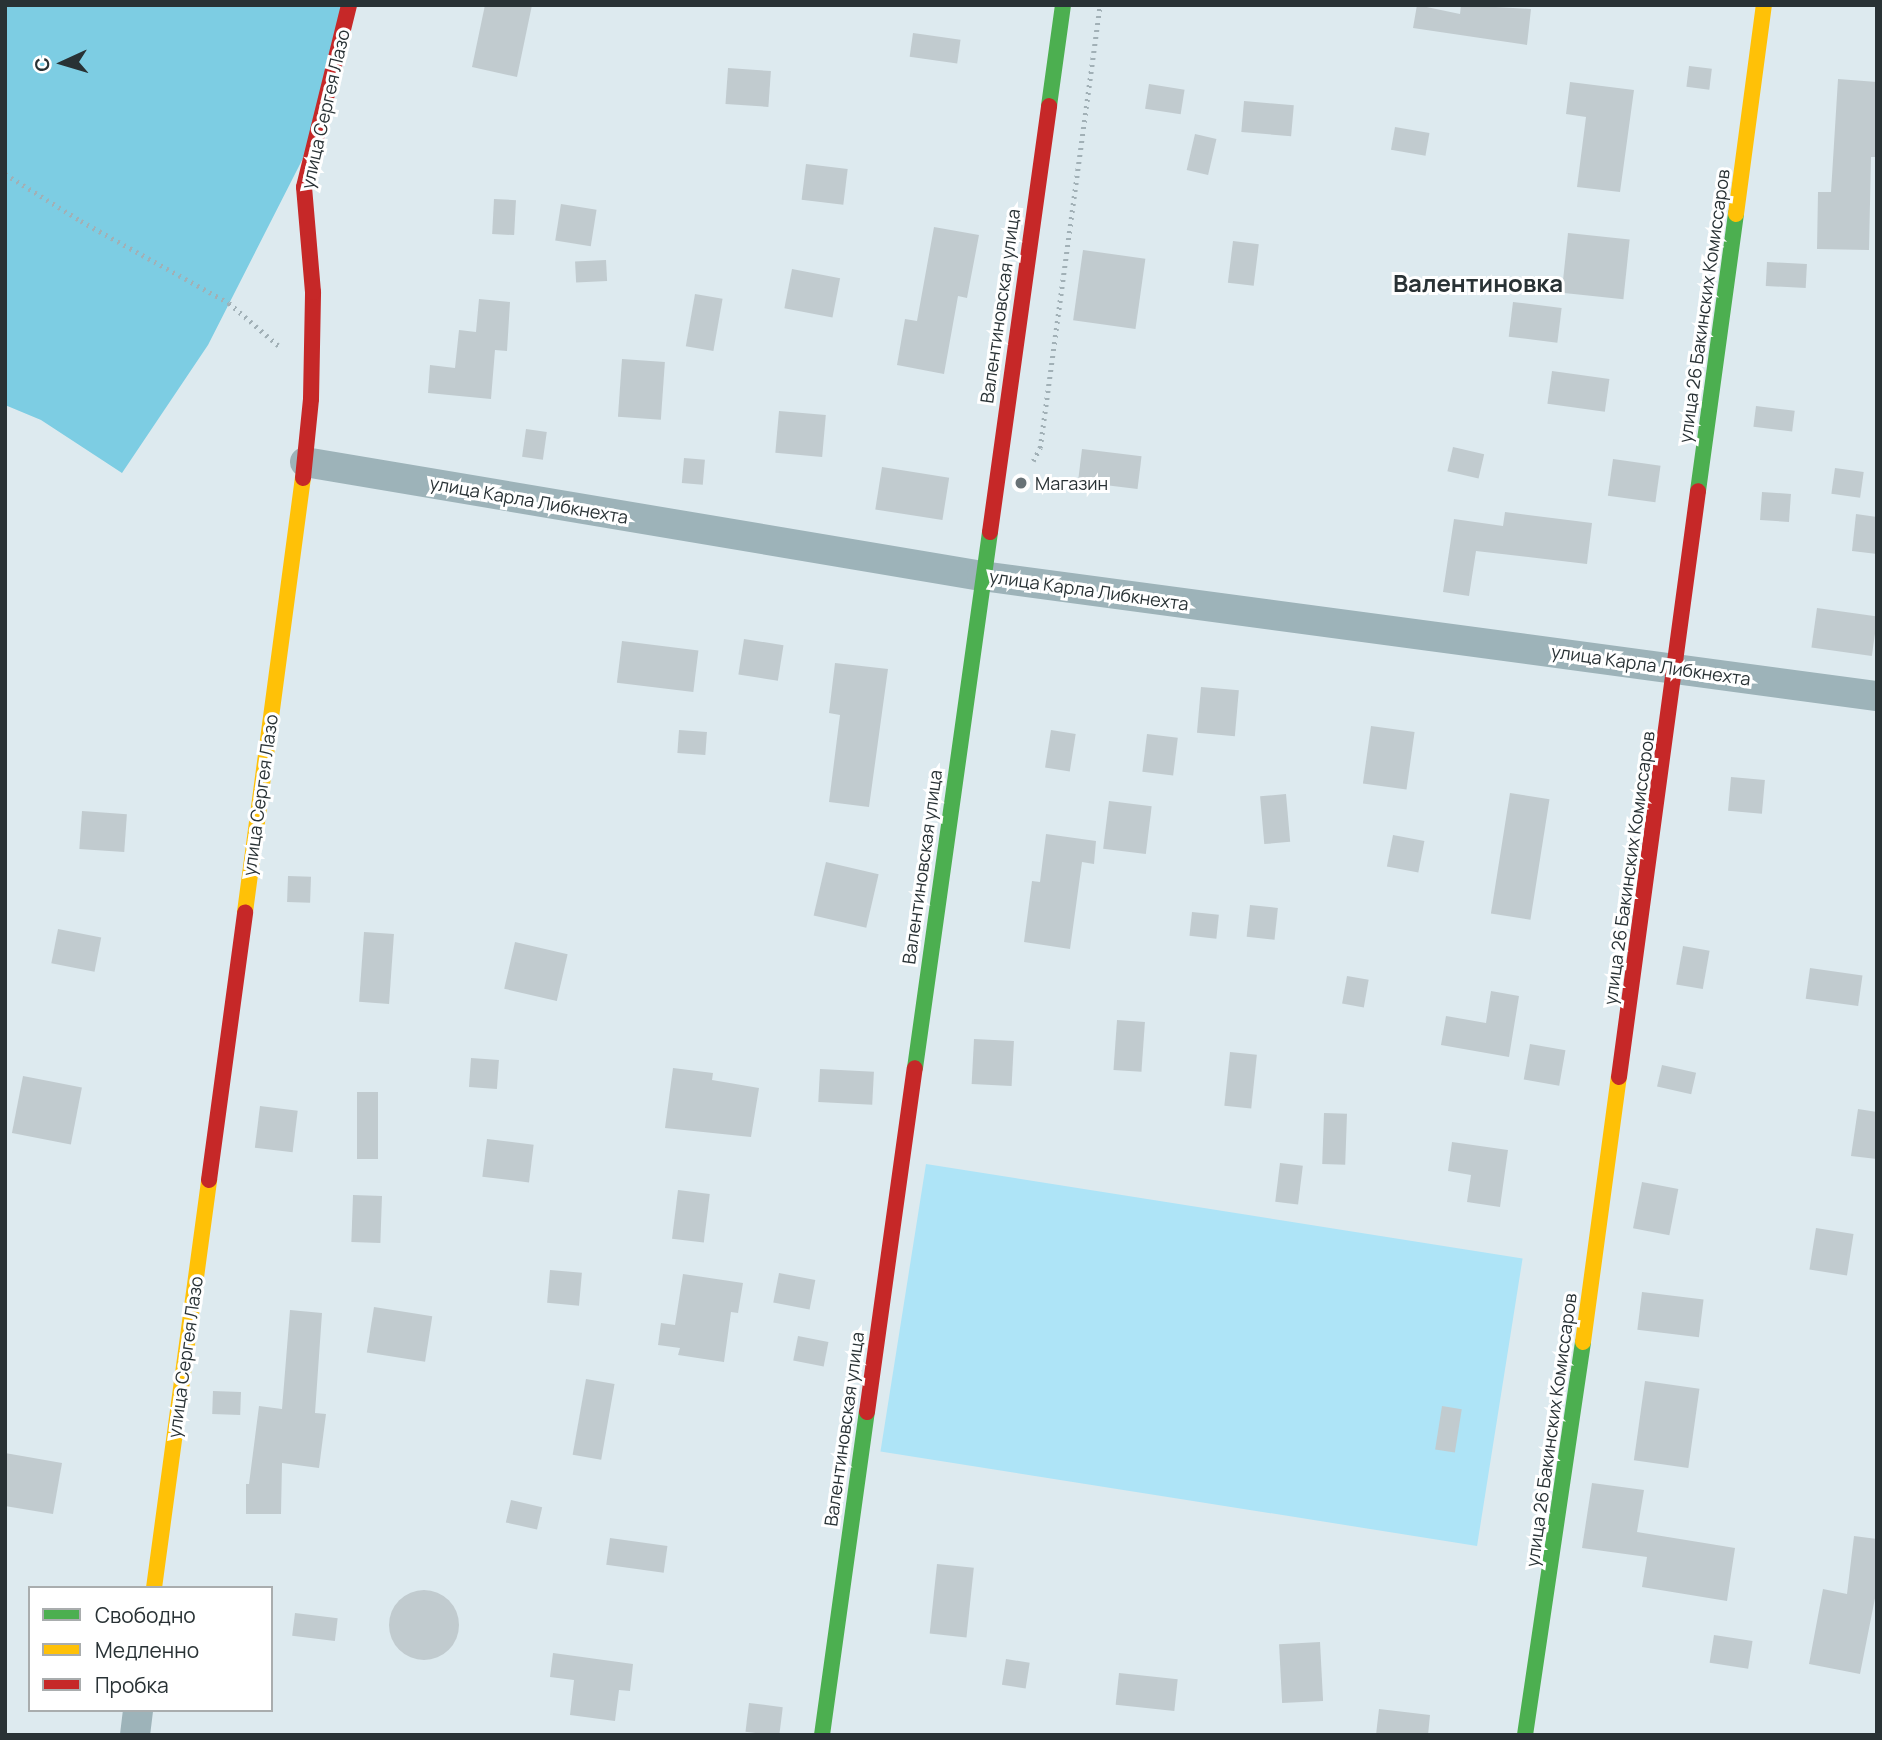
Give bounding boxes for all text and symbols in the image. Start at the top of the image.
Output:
street label: улица Сергея Лазо [296,27,354,191]
north arrow [28,28,98,98]
text: С [29,57,56,72]
street label: улица 26 Бакинских Комиссаров [1674,168,1734,444]
street label: Валентиновская улица [976,207,1024,405]
district label: Валентиновка [1393,269,1563,297]
street label: улица Карла Либкнехта [428,472,630,528]
place label: Магазин [1035,472,1108,494]
marker: Магазин [1013,475,1029,491]
street label: улица Карла Либкнехта [988,565,1190,615]
street label: улица Карла Либкнехта [1550,640,1752,690]
street label: улица Сергея Лазо [238,713,282,877]
street label: улица 26 Бакинских Комиссаров [1599,730,1659,1006]
street label: Валентиновская улица [898,768,946,966]
street label: улица Сергея Лазо [163,1275,207,1439]
street label: улица 26 Бакинских Комиссаров [1521,1292,1581,1568]
street label: Валентиновская улица [820,1330,868,1528]
legend [28,1586,273,1712]
text: Свободно [95,1601,196,1629]
text: Медленно [95,1636,199,1664]
text: Пробка [95,1671,169,1699]

